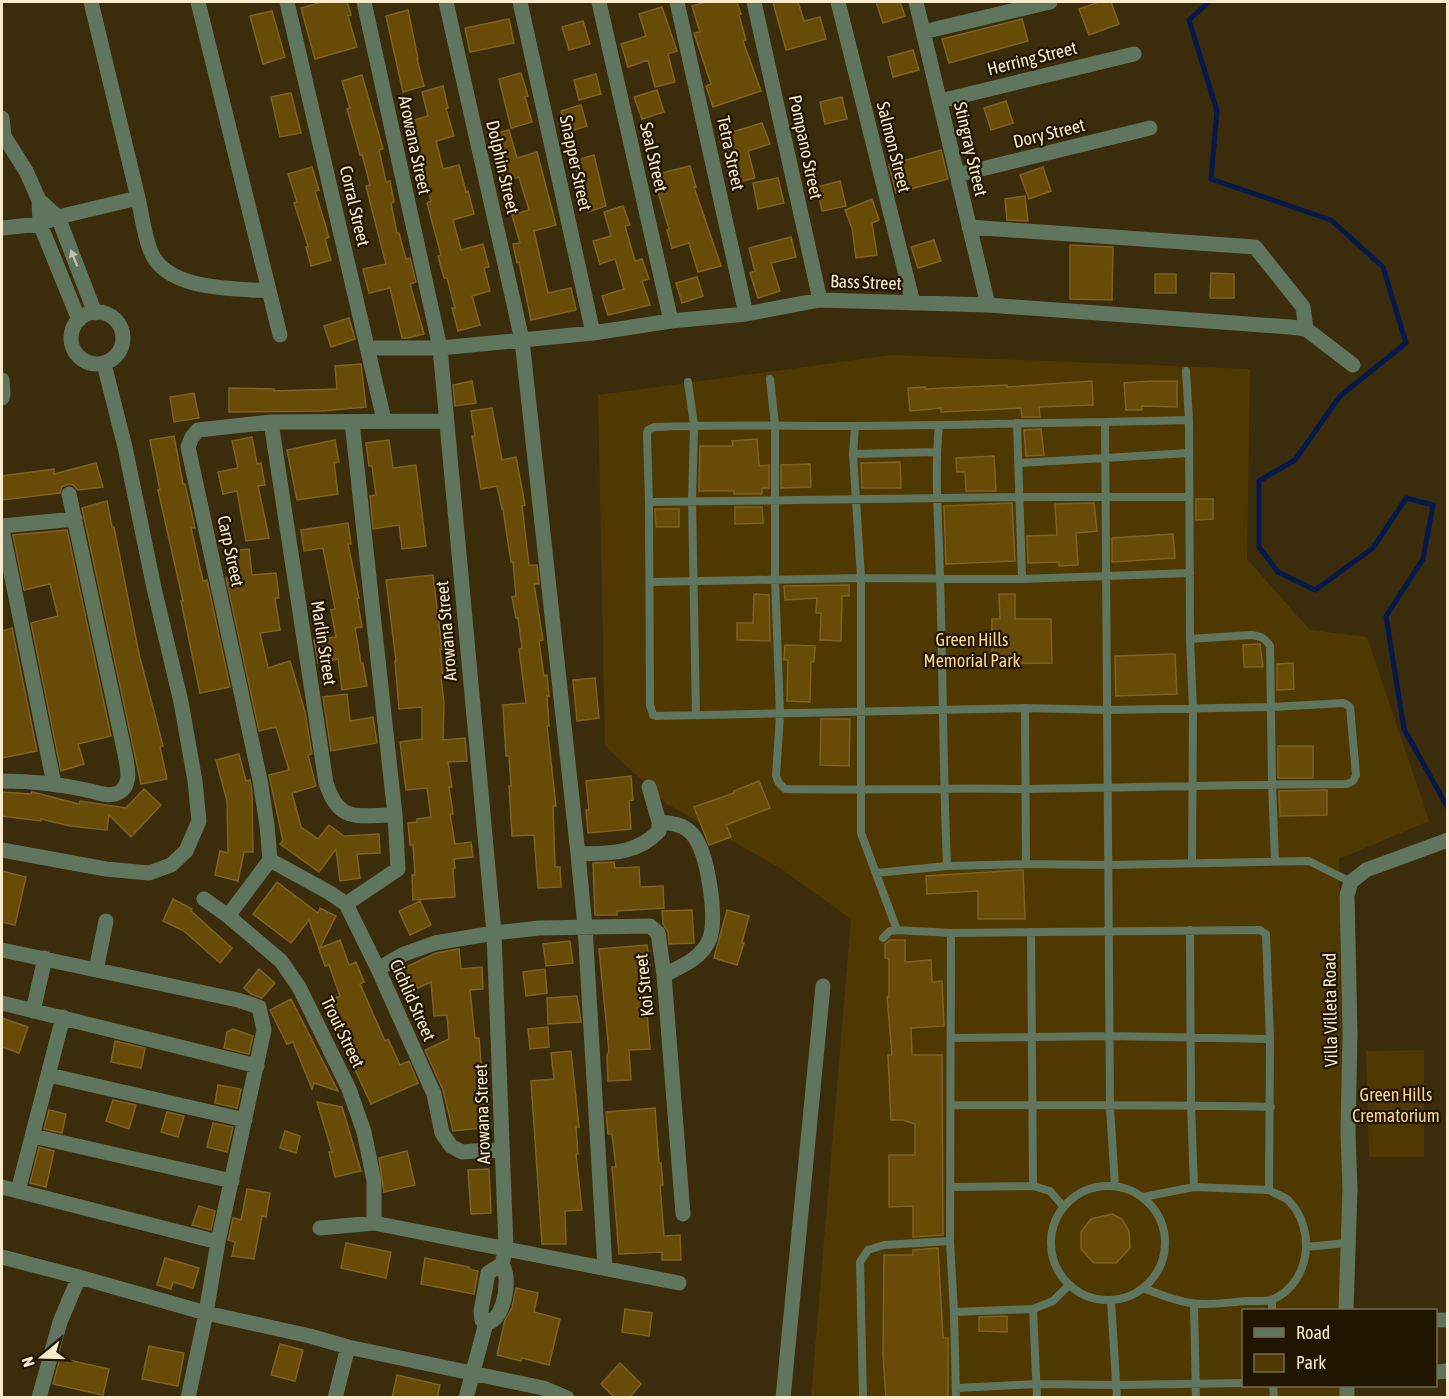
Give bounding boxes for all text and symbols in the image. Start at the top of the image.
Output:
street label: Herring Street [985,37,1079,79]
street label: Pompano Street [785,93,827,201]
street label: Arowana Street [394,94,436,196]
street label: Salmon Street [873,99,915,195]
street label: Stingray Street [950,100,992,198]
street label: Snapper Street [556,113,596,213]
street label: Tetra Street [713,114,749,192]
street label: Dory Street [1011,114,1087,152]
street label: Dolphin Street [482,118,524,216]
street label: Seal Street [636,120,672,194]
street label: Corral Street [336,164,374,248]
one-way arrow [69,249,79,267]
street label: Bass Street [830,270,902,294]
street label: Carp Street [213,513,249,589]
street label: Arowana Street [431,580,461,682]
street label: Marlin Street [307,599,341,687]
park label: Green Hills Memorial Park [924,629,1020,671]
street label: Koi Street [630,953,658,1017]
street label: Villa Villeta Road [1319,953,1341,1067]
street label: Cichlid Street [386,956,440,1044]
street label: Trout Street [317,993,369,1071]
street label: Arowana Street [470,1063,494,1165]
park label: Green Hills Crematorium [1352,1084,1440,1126]
legend [1242,1309,1437,1387]
text: Road [1296,1322,1330,1343]
north arrow [12,1327,72,1387]
text: Park [1296,1352,1326,1373]
text: N [18,1354,38,1369]

